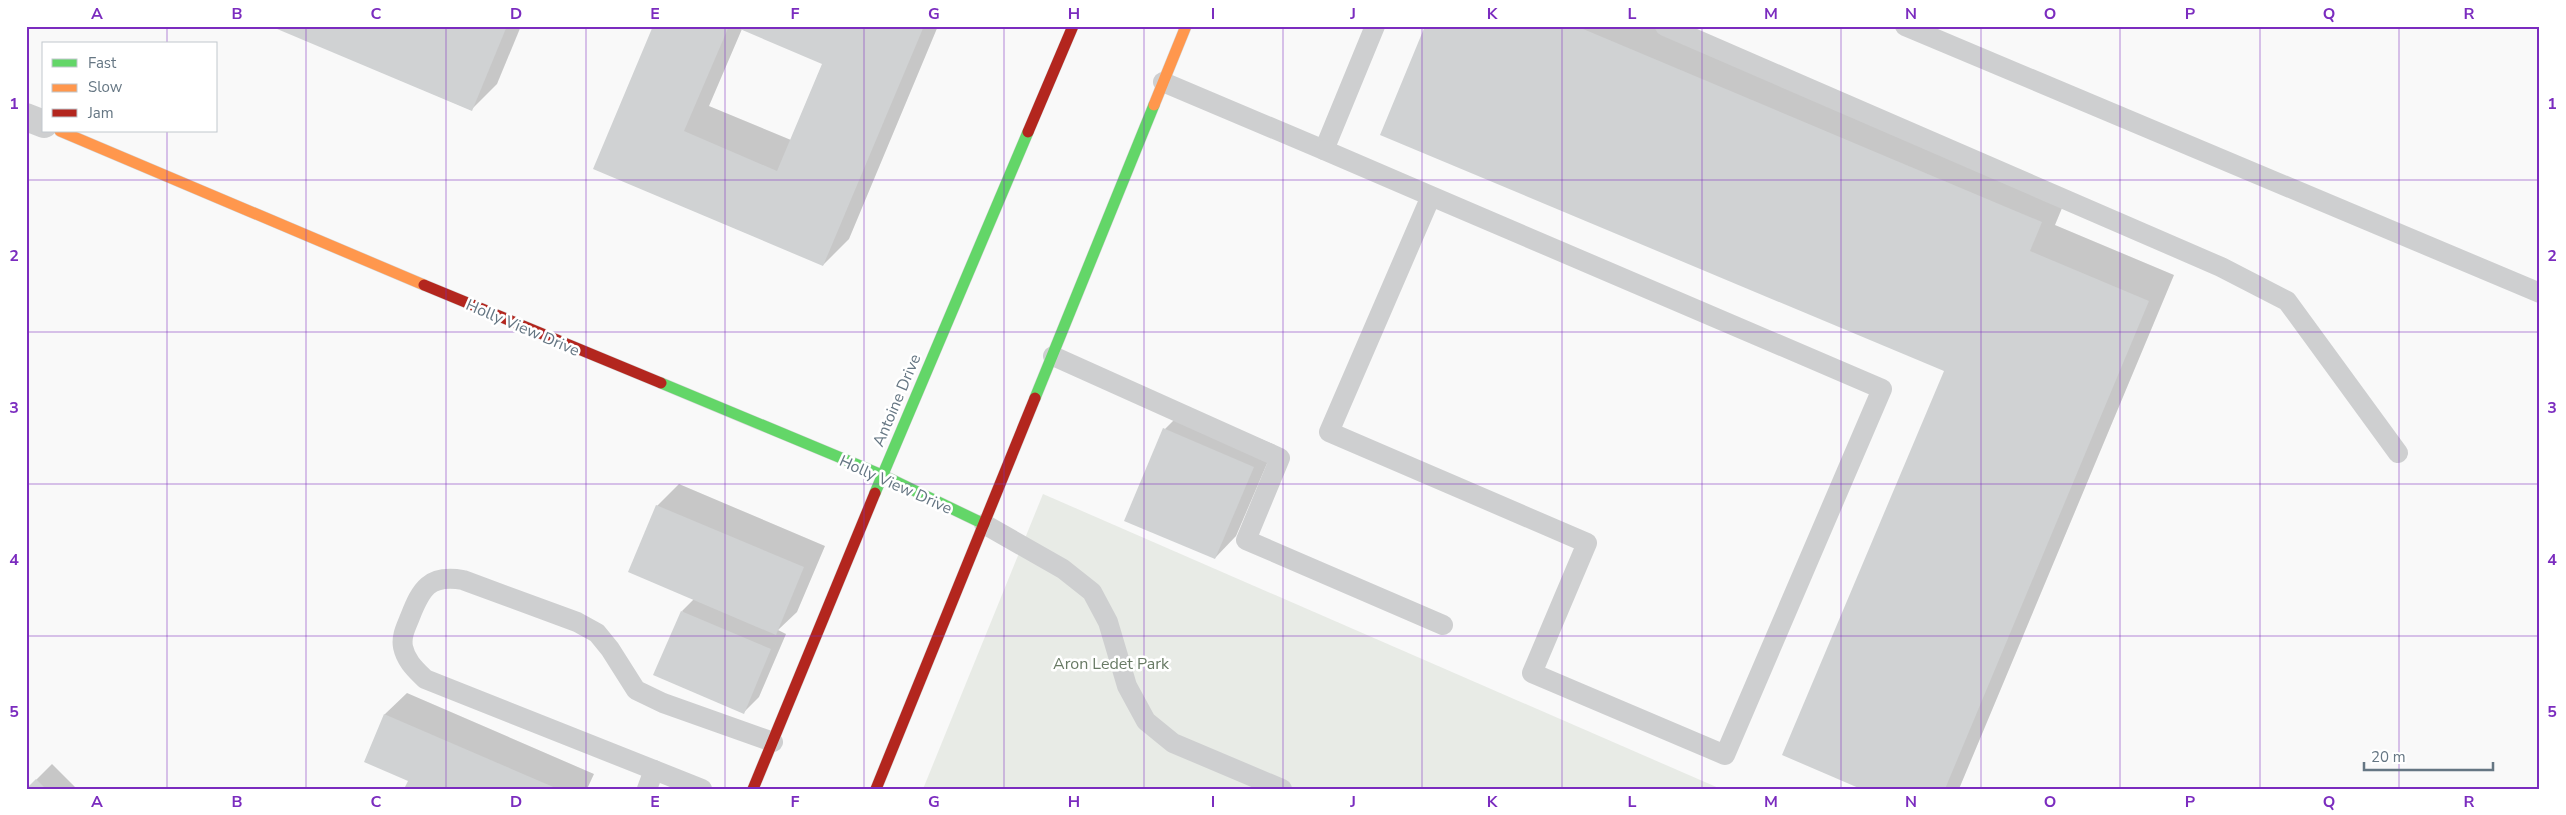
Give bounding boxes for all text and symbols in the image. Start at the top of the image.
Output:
text: A [91,3,103,25]
text: B [231,3,243,25]
text: C [371,3,382,25]
text: D [510,3,522,25]
text: E [650,3,660,25]
text: F [791,3,800,25]
text: G [928,3,940,25]
text: H [1068,3,1080,25]
text: I [1211,3,1215,25]
text: J [1349,3,1356,25]
text: K [1487,3,1499,25]
text: L [1628,3,1637,25]
text: M [1764,3,1778,25]
text: N [1905,3,1917,25]
text: O [2044,3,2056,25]
text: P [2185,3,2195,25]
text: Q [2323,3,2335,25]
text: R [2464,3,2475,25]
legend [42,42,218,132]
text: Fast [88,53,117,73]
text: Slow [88,77,123,97]
text: 1 [9,93,19,115]
text: 1 [2547,93,2557,115]
text: Jam [87,103,114,123]
text: 2 [9,245,19,267]
text: 2 [2547,245,2557,267]
street label: Holly View Drive [462,294,583,362]
street label: Antoine Drive [868,351,926,450]
text: 3 [9,397,19,419]
text: 3 [2547,397,2557,419]
street label: Holly View Drive [836,450,956,520]
text: 4 [9,549,19,571]
text: 4 [2547,549,2557,571]
park label: Aron Ledet Park [1053,653,1170,675]
text: 5 [9,701,19,723]
text: 5 [2547,701,2557,723]
scale bar [2364,740,2492,772]
text: 20 m [2371,747,2406,767]
text: A [91,791,103,813]
text: B [231,791,243,813]
text: C [371,791,382,813]
text: D [510,791,522,813]
text: E [650,791,660,813]
text: F [791,791,800,813]
text: G [928,791,940,813]
text: H [1068,791,1080,813]
text: I [1211,791,1215,813]
text: J [1349,791,1356,813]
text: K [1487,791,1499,813]
text: L [1628,791,1637,813]
text: M [1764,791,1778,813]
text: N [1905,791,1917,813]
text: O [2044,791,2056,813]
text: P [2185,791,2195,813]
text: Q [2323,791,2335,813]
text: R [2464,791,2475,813]

